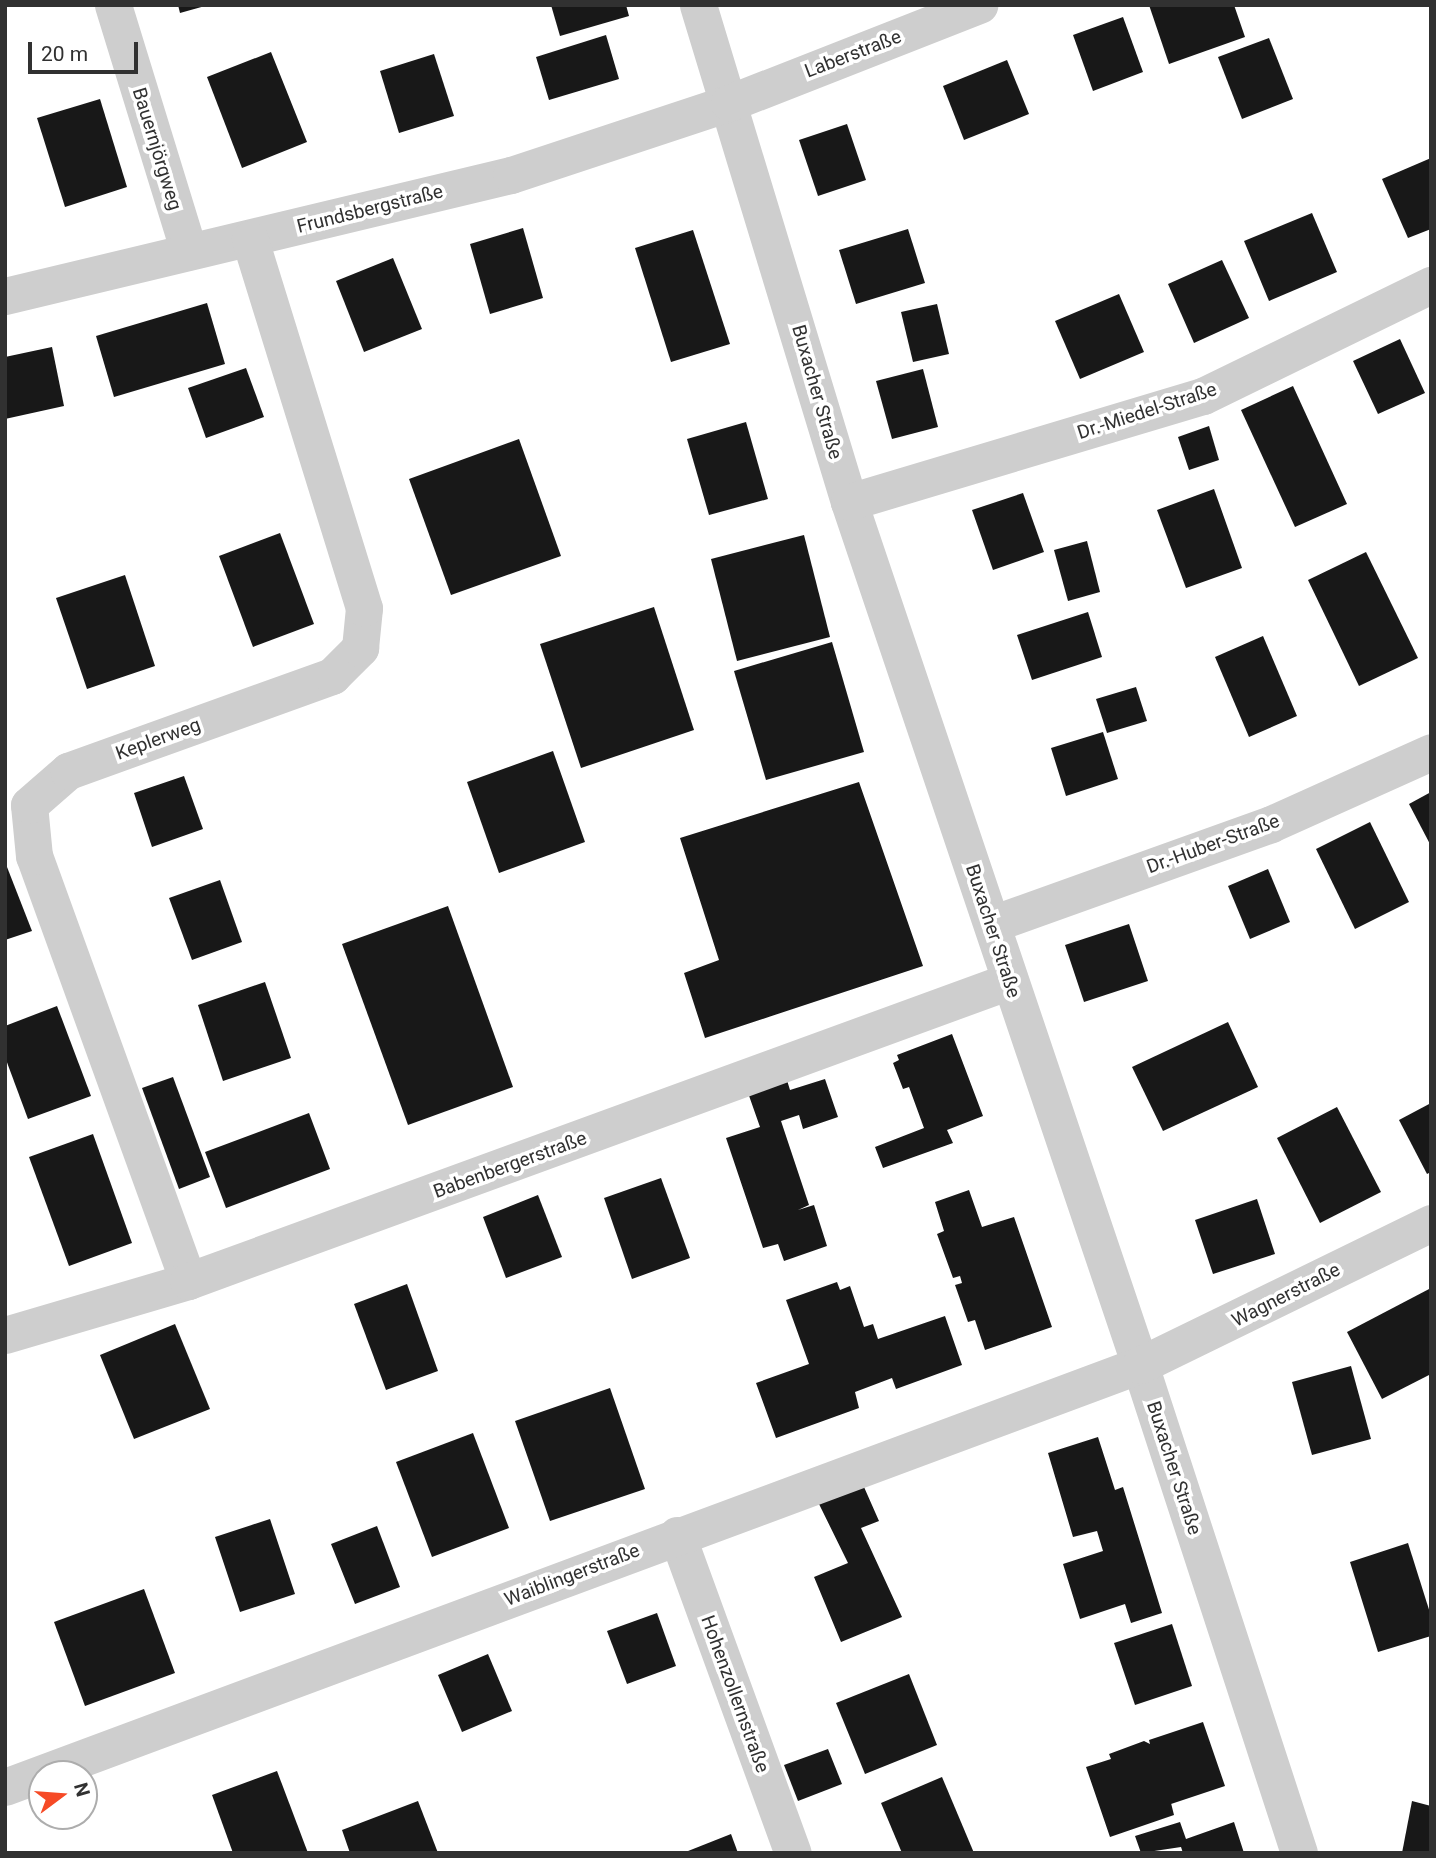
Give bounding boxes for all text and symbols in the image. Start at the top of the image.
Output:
street label: Laberstraße [802,25,904,83]
scale bar [32,28,142,72]
text: 20 m [41,42,88,66]
street label: Bauernjörgweg [128,85,186,213]
street label: Frundsbergstraße [295,180,445,238]
street label: Buxacher Straße [787,322,847,462]
street label: Dr.-Miedel-Straße [1074,378,1220,444]
street label: Keplerweg [112,713,204,765]
street label: Dr.-Huber-Straße [1143,809,1283,879]
street label: Buxacher Straße [961,861,1025,1001]
street label: Babenbergerstraße [430,1127,590,1203]
street label: Wagnerstraße [1228,1258,1344,1332]
street label: Buxacher Straße [1142,1398,1206,1538]
street label: Waiblingerstraße [501,1539,643,1611]
street label: Hohenzollernstraße [696,1612,774,1776]
north arrow [28,1760,98,1830]
text: N [69,1780,95,1799]

